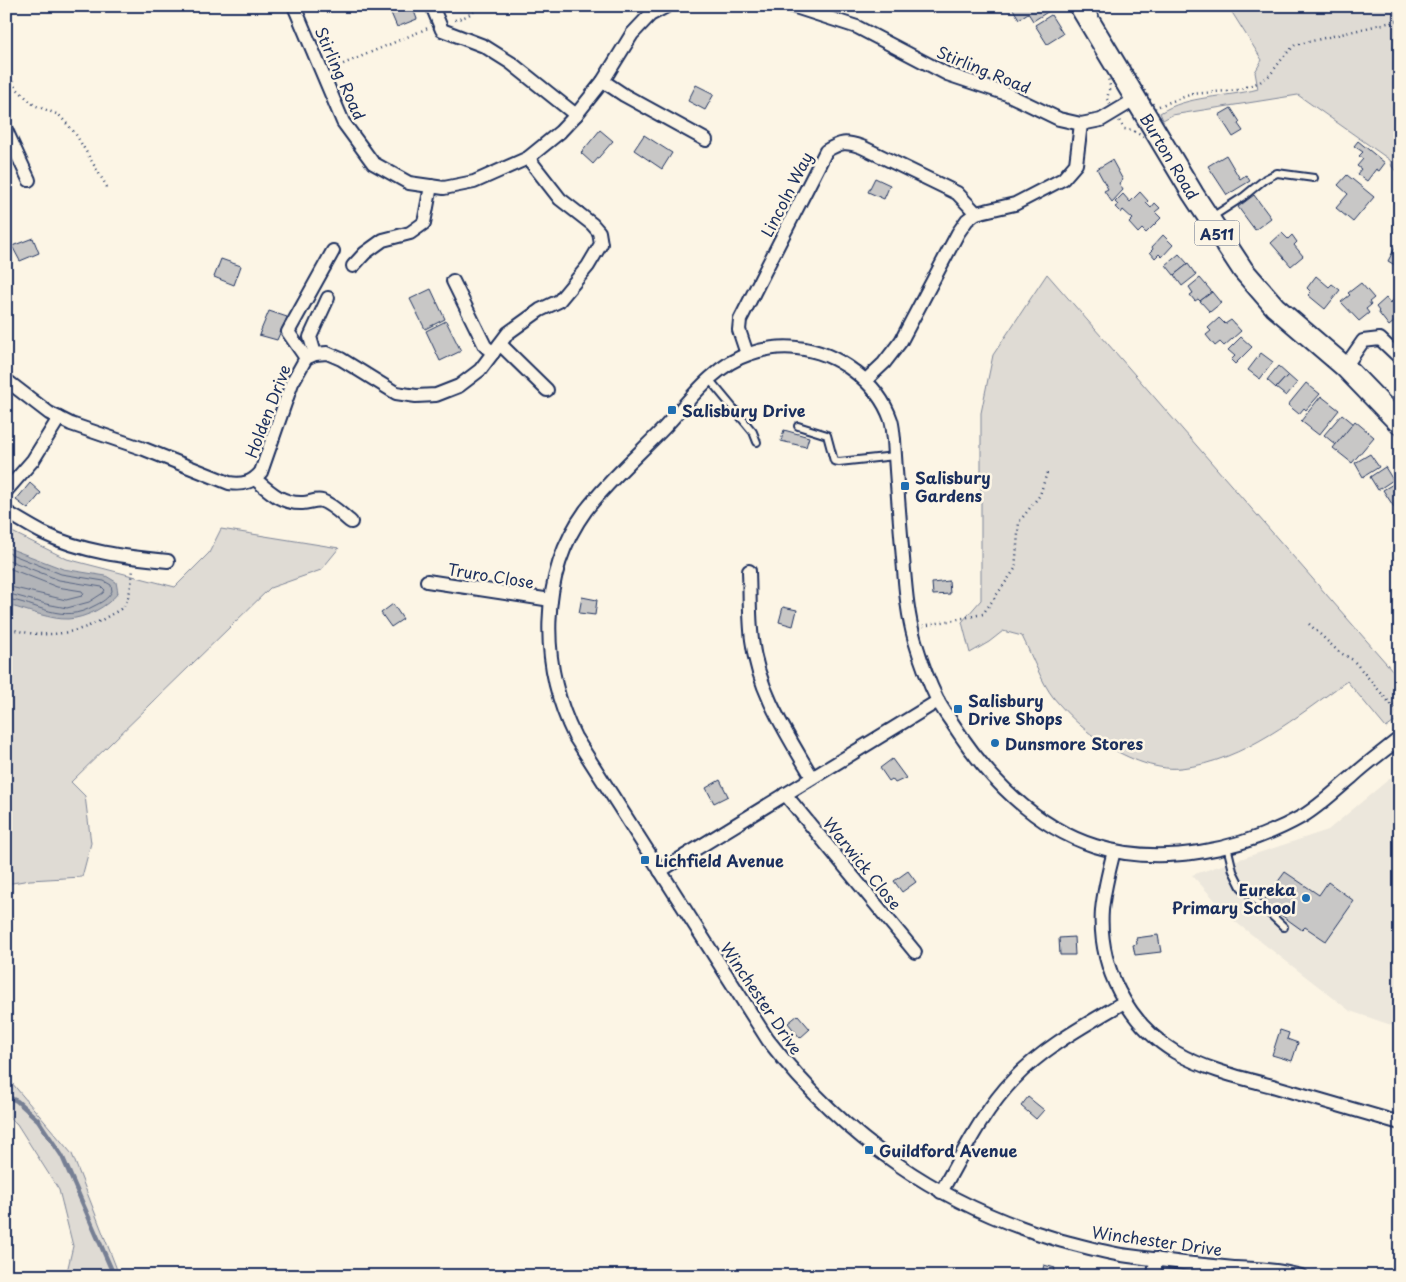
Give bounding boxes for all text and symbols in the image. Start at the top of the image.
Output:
street label: Stirling Road [310,23,372,123]
street label: Stirling Road [933,39,1035,99]
street label: Burton Road [1135,108,1205,204]
street label: Lincoln Way [754,147,818,241]
road number: A511 [1194,220,1240,246]
street label: Holden Drive [238,361,296,461]
place label: Salisbury Drive [682,398,806,422]
marker: Salisbury Drive [666,404,678,416]
place label: Salisbury Gardens [915,465,991,507]
marker: Salisbury Gardens [899,480,911,492]
street label: Truro Close [446,556,536,594]
place label: Salisbury Drive Shops [968,688,1063,730]
marker: Salisbury Drive Shops [952,703,964,715]
place label: Dunsmore Stores [1005,731,1143,755]
marker: Dunsmore Stores [989,737,1001,749]
street label: Warwick Close [818,812,908,914]
place label: Lichfield Avenue [655,848,784,872]
marker: Lichfield Avenue [639,854,651,866]
place label: Eureka Primary School [1172,877,1296,919]
marker: Eureka Primary School [1300,892,1312,904]
street label: Winchester Drive [715,937,809,1059]
place label: Guildford Avenue [879,1138,1017,1162]
marker: Guildford Avenue [863,1144,875,1156]
street label: Winchester Drive [1090,1219,1224,1261]

